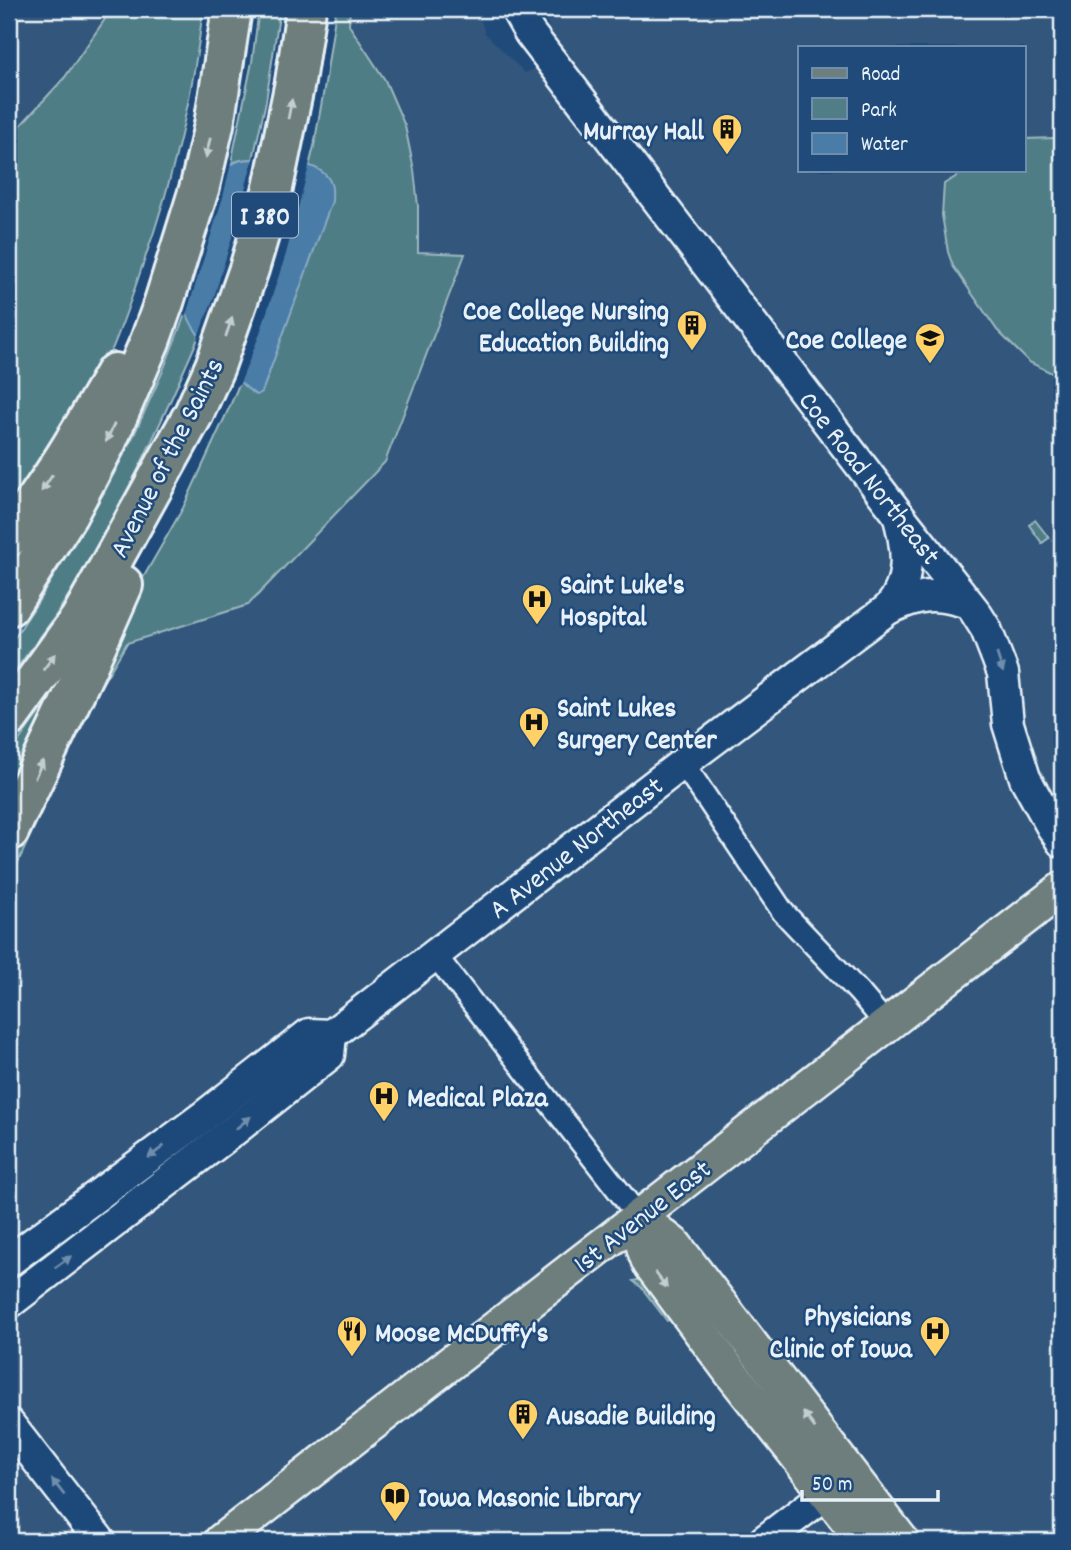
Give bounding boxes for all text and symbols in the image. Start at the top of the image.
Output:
legend [798,46,1026,172]
text: Road [861,61,900,91]
text: Park [861,97,897,127]
one-way arrow [285,98,296,120]
building icon: Murray Hall [710,112,744,156]
place label: Murray Hall [583,114,704,154]
text: Water [861,131,908,161]
one-way arrow [203,138,214,160]
road number: I 380 [232,192,298,238]
place label: Coe College Nursing Education Building [463,294,669,366]
building icon: Coe College Nursing Education Building [675,308,709,352]
one-way arrow [223,317,234,338]
school or university icon: Coe College [913,321,947,365]
place label: Coe College [785,323,907,363]
street label: Avenue of the Saints [102,352,237,566]
street label: Coe Road Northeast [786,385,948,576]
one-way arrow [105,423,116,444]
one-way arrow [41,473,54,493]
place label: Saint Luke's Hospital [560,568,685,640]
hospital icon: Saint Luke's Hospital [520,582,554,626]
one-way arrow [42,653,56,671]
one-way arrow [995,653,1006,674]
place label: Saint Lukes Surgery Center [557,691,717,763]
hospital icon: Saint Lukes Surgery Center [517,705,551,749]
one-way arrow [33,759,45,779]
street label: A Avenue Northeast [482,769,674,931]
hospital icon: Medical Plaza [367,1079,401,1123]
place label: Medical Plaza [407,1081,549,1121]
one-way arrow [235,1116,252,1131]
one-way arrow [146,1145,165,1159]
street label: 1st Avenue East [566,1152,722,1286]
one-way arrow [54,1255,72,1269]
one-way arrow [654,1270,668,1289]
place label: Physicians Clinic of Iowa [770,1300,913,1372]
restaurant icon: Moose McDuffy's [335,1314,369,1358]
hospital icon: Physicians Clinic of Iowa [918,1314,952,1358]
place label: Moose McDuffy's [375,1316,549,1356]
building icon: Ausadie Building [506,1397,540,1441]
place label: Ausadie Building [546,1399,716,1439]
one-way arrow [802,1411,816,1430]
scale bar [802,1459,938,1503]
text: 50 m [812,1471,852,1501]
one-way arrow [51,1479,66,1497]
library icon: Iowa Masonic Library [378,1479,412,1523]
place label: Iowa Masonic Library [418,1481,642,1521]

